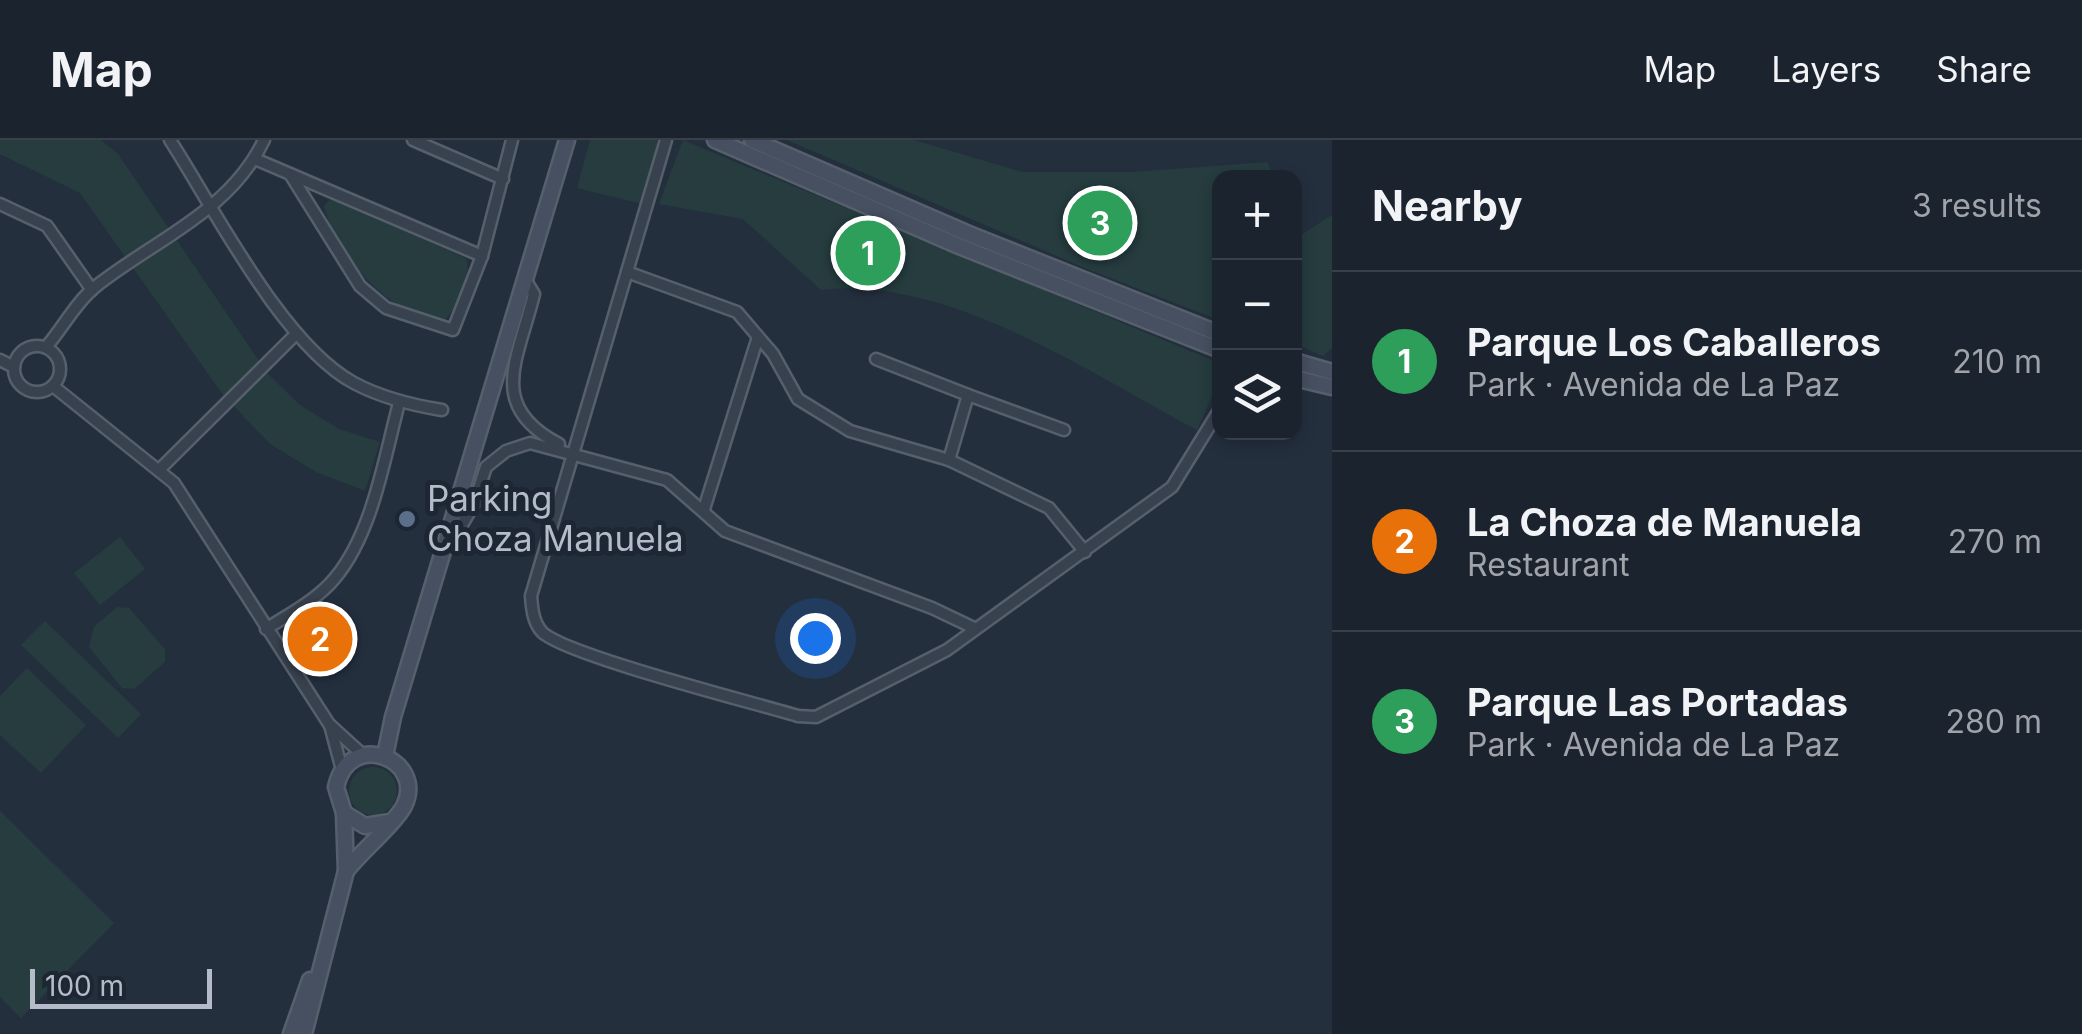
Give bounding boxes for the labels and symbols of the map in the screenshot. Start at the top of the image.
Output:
pin: 3 [1068,186,1132,260]
pin: 1 [836,216,900,290]
place label: Parking Choza Manuela [427,477,684,559]
marker: Parking Choza Manuela [396,508,418,530]
pin: 2 [288,602,352,676]
your location [790,613,841,664]
scale bar [30,964,212,1008]

